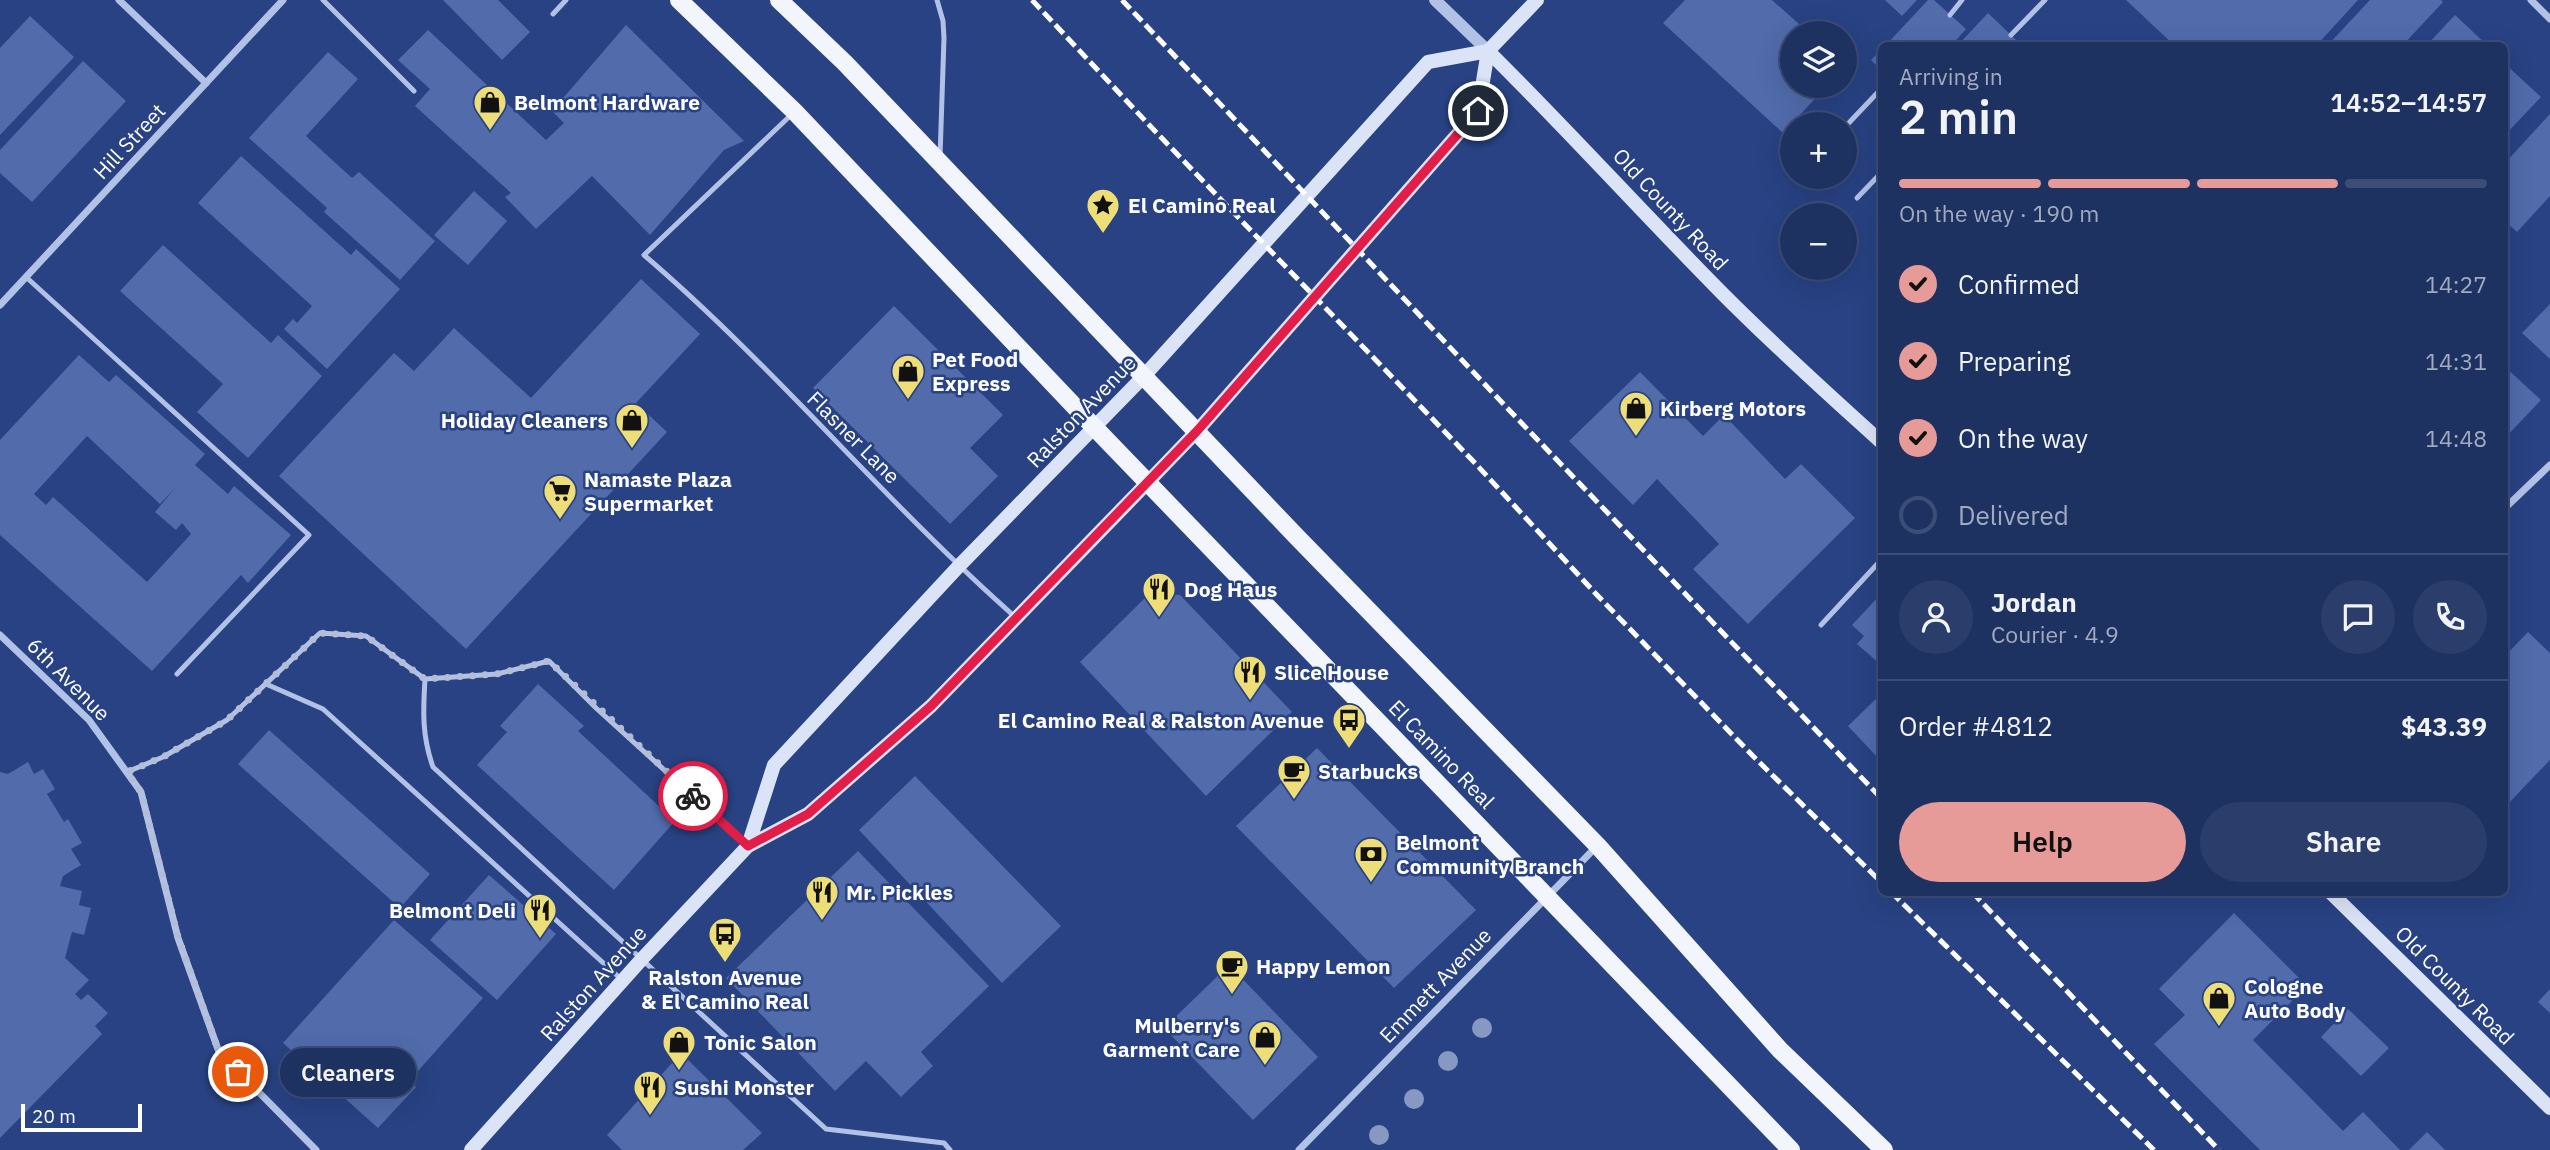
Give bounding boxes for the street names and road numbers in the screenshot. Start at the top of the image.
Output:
street label: Hill Street [87,97,171,185]
street label: Old County Road [1607,142,1735,276]
street label: Ralston Avenue [1020,349,1142,473]
street label: Flasner Lane [802,385,906,489]
street label: 6th Avenue [21,631,117,727]
street label: El Camino Real [1383,694,1501,815]
street label: Ralston Avenue [534,919,652,1047]
street label: Old County Road [2389,919,2521,1051]
street label: Emmett Avenue [1373,921,1497,1049]

